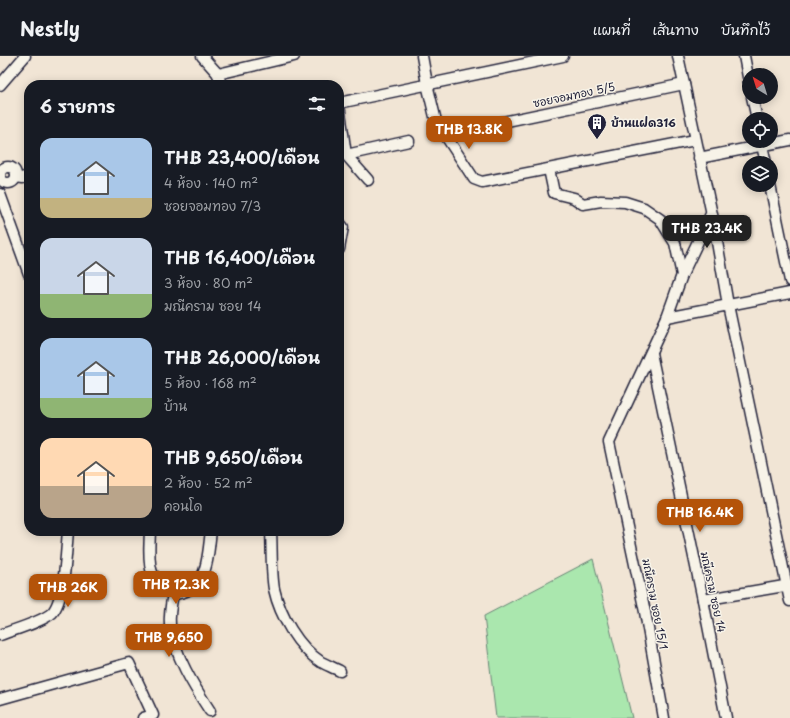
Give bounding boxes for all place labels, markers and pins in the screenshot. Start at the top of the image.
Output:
building icon: บ้านแฝด316 [586,112,608,140]
place label: บ้านแฝด316 [611,114,676,131]
pin: THB 13.8K [423,116,515,150]
pin: THB 23.4K [661,215,753,249]
pin: THB 16.4K [654,499,746,533]
pin: THB 12.3K [130,571,222,605]
pin: THB 26K [31,574,105,608]
pin: THB 9,650 [123,624,215,658]

